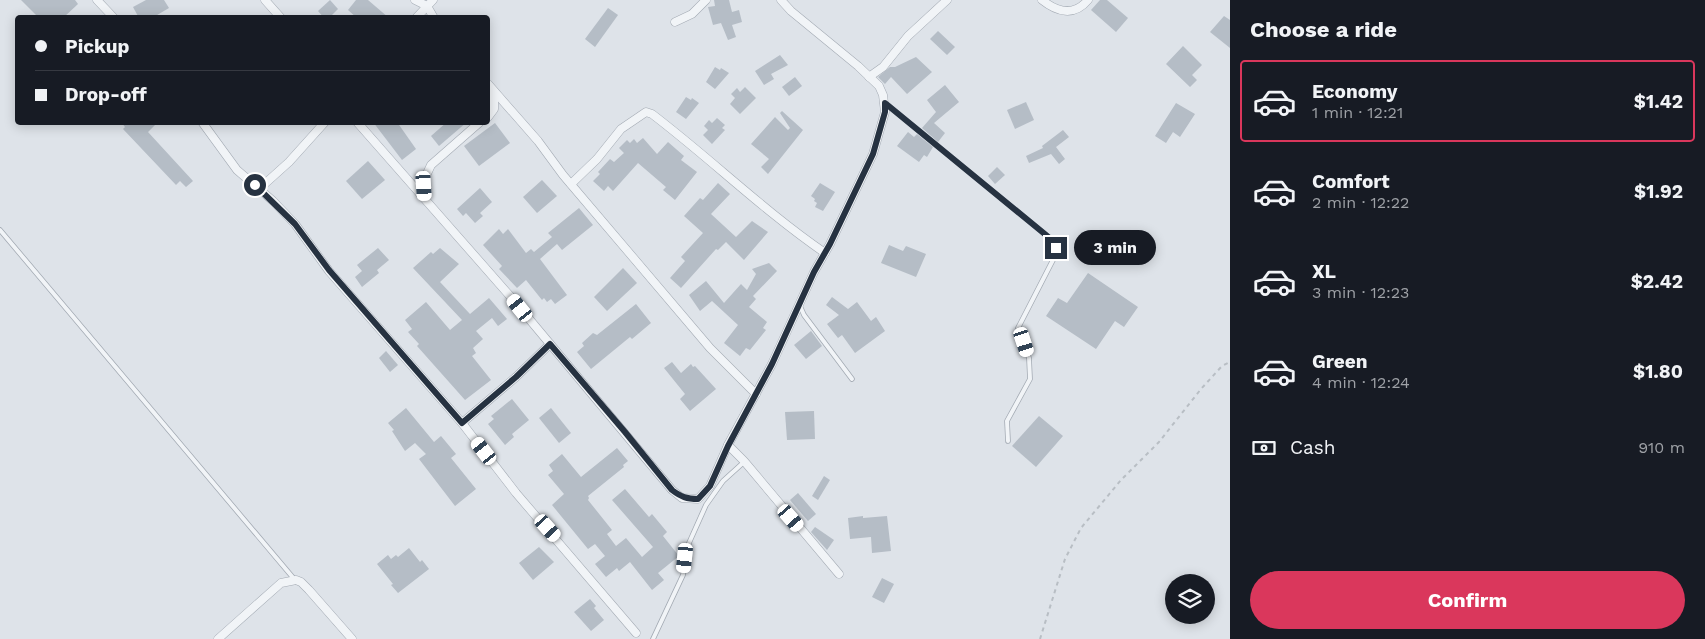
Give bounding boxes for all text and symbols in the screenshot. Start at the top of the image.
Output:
text: Choose a ride [1250,17,1397,42]
text: Pickup [65,35,129,58]
icon: car [1252,79,1297,124]
text: Economy [1312,80,1397,103]
text: Drop-off [65,83,147,106]
text: $1.42 [1634,90,1683,113]
text: 1 min · 12:21 [1312,103,1403,122]
icon: car [1252,169,1297,214]
text: Comfort [1312,170,1390,193]
car [415,171,432,201]
route start [244,174,266,196]
text: $1.92 [1634,180,1683,203]
text: 2 min · 12:22 [1312,193,1409,212]
callout: 3 min [1074,230,1156,266]
route end [1045,237,1067,259]
text: 3 min [1093,238,1137,257]
icon: car [1252,259,1297,304]
text: XL [1312,260,1336,283]
text: $2.42 [1631,270,1683,293]
text: 3 min · 12:23 [1312,283,1409,302]
car [504,292,535,324]
car [1012,325,1035,359]
icon: car [1252,349,1297,394]
text: Green [1312,350,1368,373]
text: $1.80 [1633,360,1683,383]
text: 4 min · 12:24 [1312,373,1410,392]
icon: cash [1250,434,1278,462]
car [468,435,499,467]
text: Cash [1290,436,1336,459]
text: 910 m [1638,438,1685,457]
car [775,502,806,534]
car [532,512,563,544]
car [675,542,694,574]
button: Confirm [1250,571,1685,629]
map controls [1165,574,1215,624]
button: layers [1165,574,1215,624]

